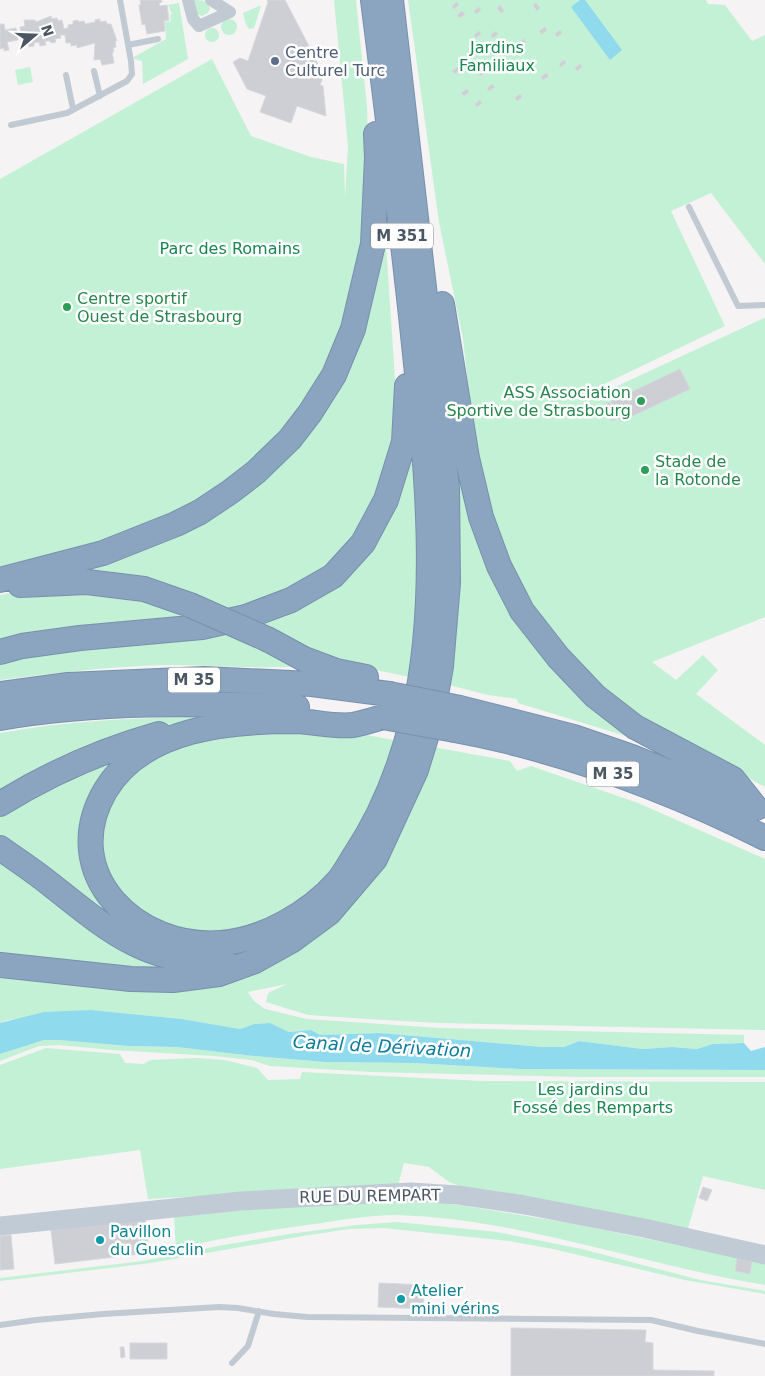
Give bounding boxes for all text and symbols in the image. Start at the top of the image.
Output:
north arrow [10,10,60,60]
text: N [38,23,57,39]
park label: Jardins Familiaux [459,38,535,75]
place label: Centre Culturel Turc [285,43,385,80]
marker: Centre Culturel Turc [269,55,281,67]
road number: M 351 [371,224,433,248]
park label: Parc des Romains [160,239,300,258]
place label: Centre sportif Ouest de Strasbourg [77,289,242,326]
marker: Centre sportif Ouest de Strasbourg [61,301,73,313]
place label: ASS Association Sportive de Strasbourg [446,383,631,420]
marker: ASS Association Sportive de Strasbourg [635,395,647,407]
place label: Stade de la Rotonde [655,452,741,489]
marker: Stade de la Rotonde [639,464,651,476]
road number: M 35 [168,668,220,692]
road number: M 35 [587,762,639,786]
water label: Canal de Dérivation [292,1031,472,1061]
park label: Les jardins du Fossé des Remparts [513,1080,673,1117]
street label: RUE DU REMPART [299,1185,441,1207]
place label: Pavillon du Guesclin [110,1222,204,1259]
marker: Pavillon du Guesclin [94,1234,106,1246]
place label: Atelier mini vérins [411,1281,500,1318]
marker: Atelier mini vérins [395,1293,407,1305]

